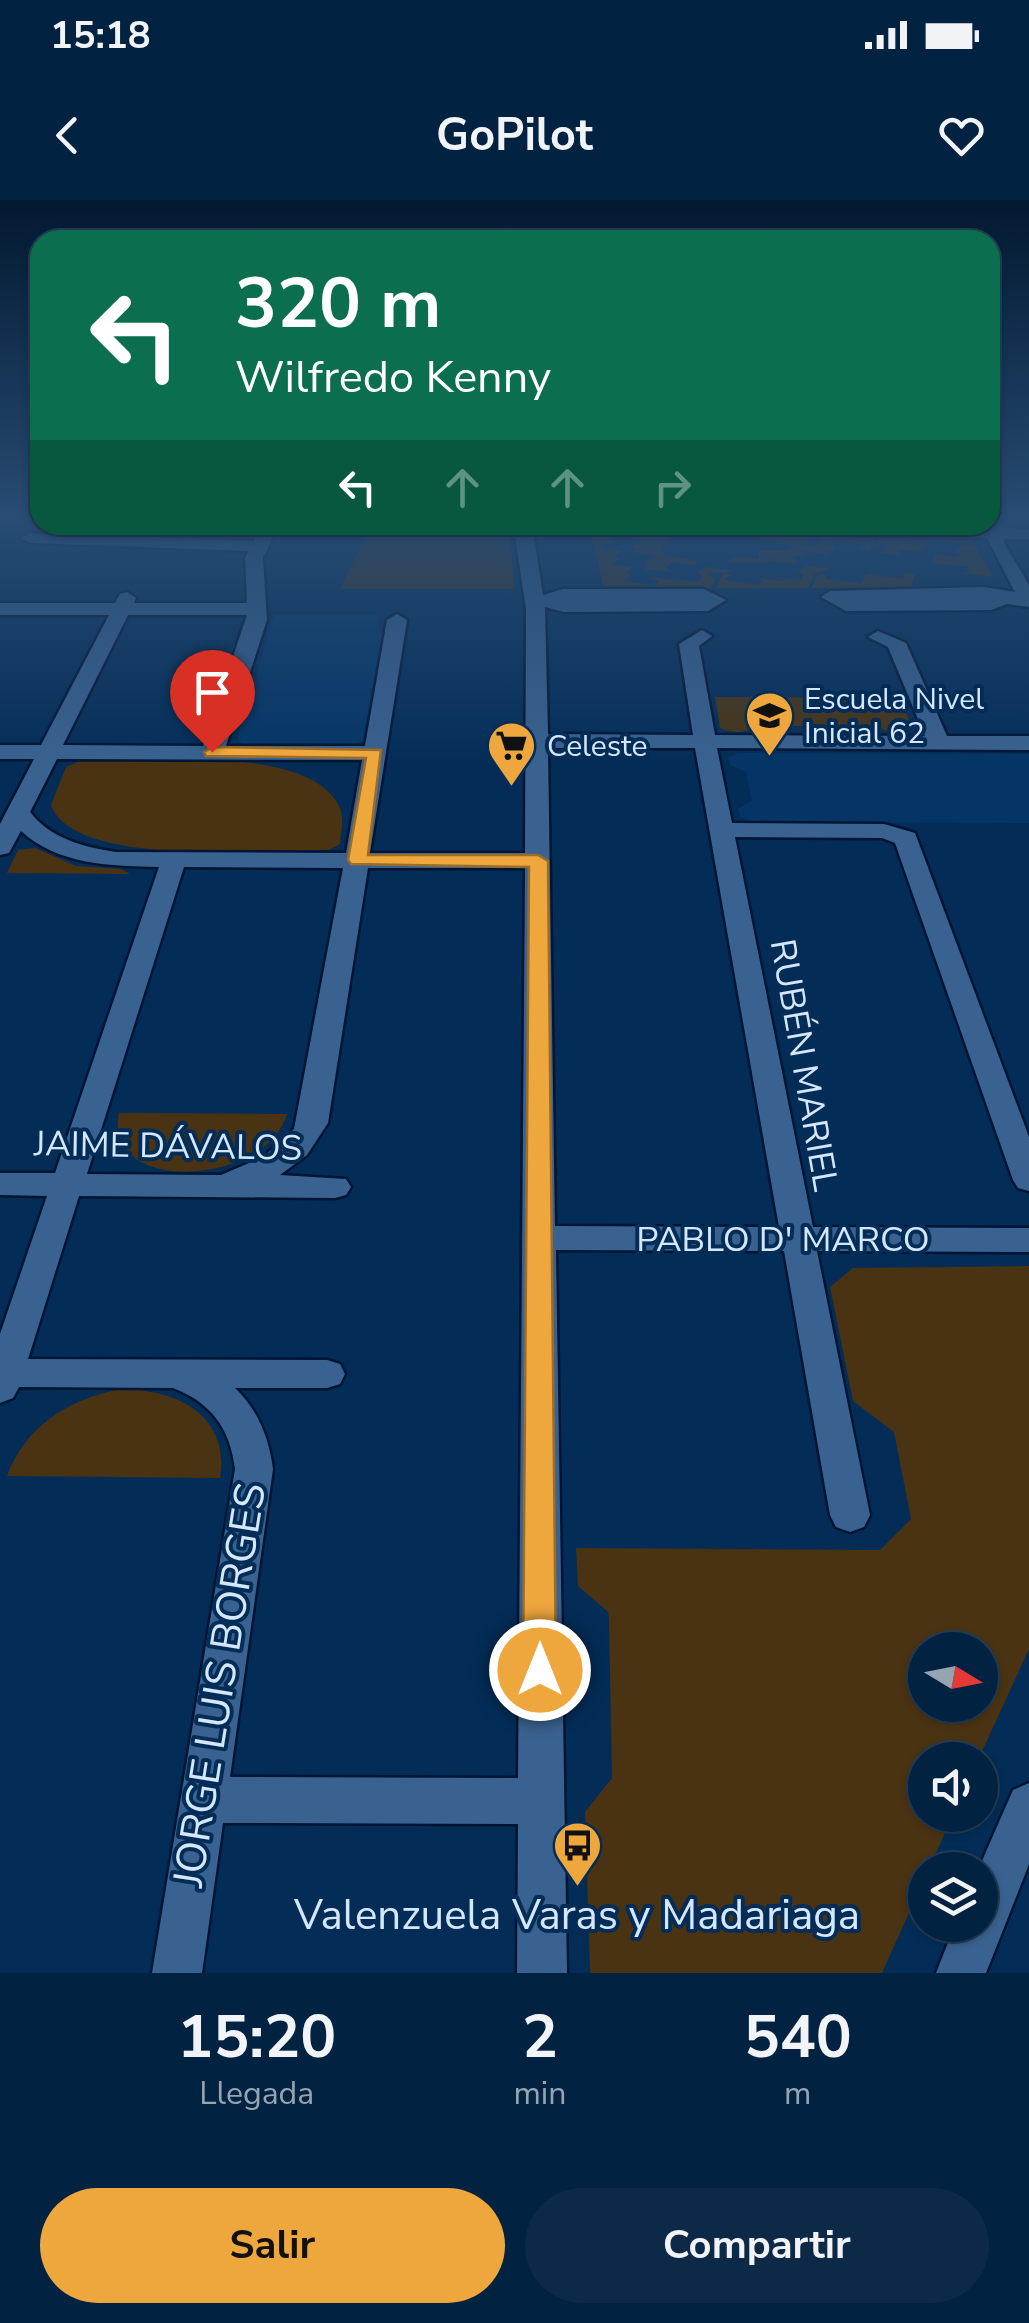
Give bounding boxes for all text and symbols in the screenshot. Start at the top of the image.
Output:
text: 15:18 [50,10,151,61]
text: GoPilot [436,105,593,166]
icon: back [40,108,95,163]
icon: heart [934,108,989,163]
text: 320 m [235,256,441,352]
icon: left [70,270,200,400]
text: Wilfredo Kenny [235,347,551,408]
icon: left [330,460,385,515]
icon: ahead [435,460,490,515]
icon: ahead [540,460,595,515]
icon: right [645,460,700,515]
pin [170,650,255,753]
icon: arrive [185,665,240,720]
place label: Escuela Nivel Inicial 62 [804,679,984,754]
school or university icon: Escuela Nivel Inicial 62 [743,690,795,758]
supermarket icon: Celeste [486,720,538,788]
place label: Celeste [547,726,647,767]
street label: RUBÉN MARIEL [759,935,849,1195]
street label: JAIME DÁVALOS [33,1120,302,1172]
street label: PABLO D' MARCO [636,1216,930,1263]
street label: JORGE LUIS BORGES [160,1479,280,1892]
position arrow [488,1618,592,1722]
north arrow [908,1632,998,1722]
map controls [908,1632,998,1942]
button: sound [908,1742,998,1832]
bus stop icon: Valenzuela Varas y Madariaga [551,1820,603,1888]
button: layers [908,1852,998,1942]
place label: Valenzuela Varas y Madariaga [293,1887,860,1944]
text: 15:20 [177,1996,336,2078]
text: 2 [522,1996,558,2078]
text: 540 [744,1996,852,2078]
text: Llegada [199,2072,314,2115]
text: min [513,2072,566,2115]
text: m [784,2072,811,2115]
button: Salir [40,2188,505,2303]
button: Compartir [525,2188,989,2303]

